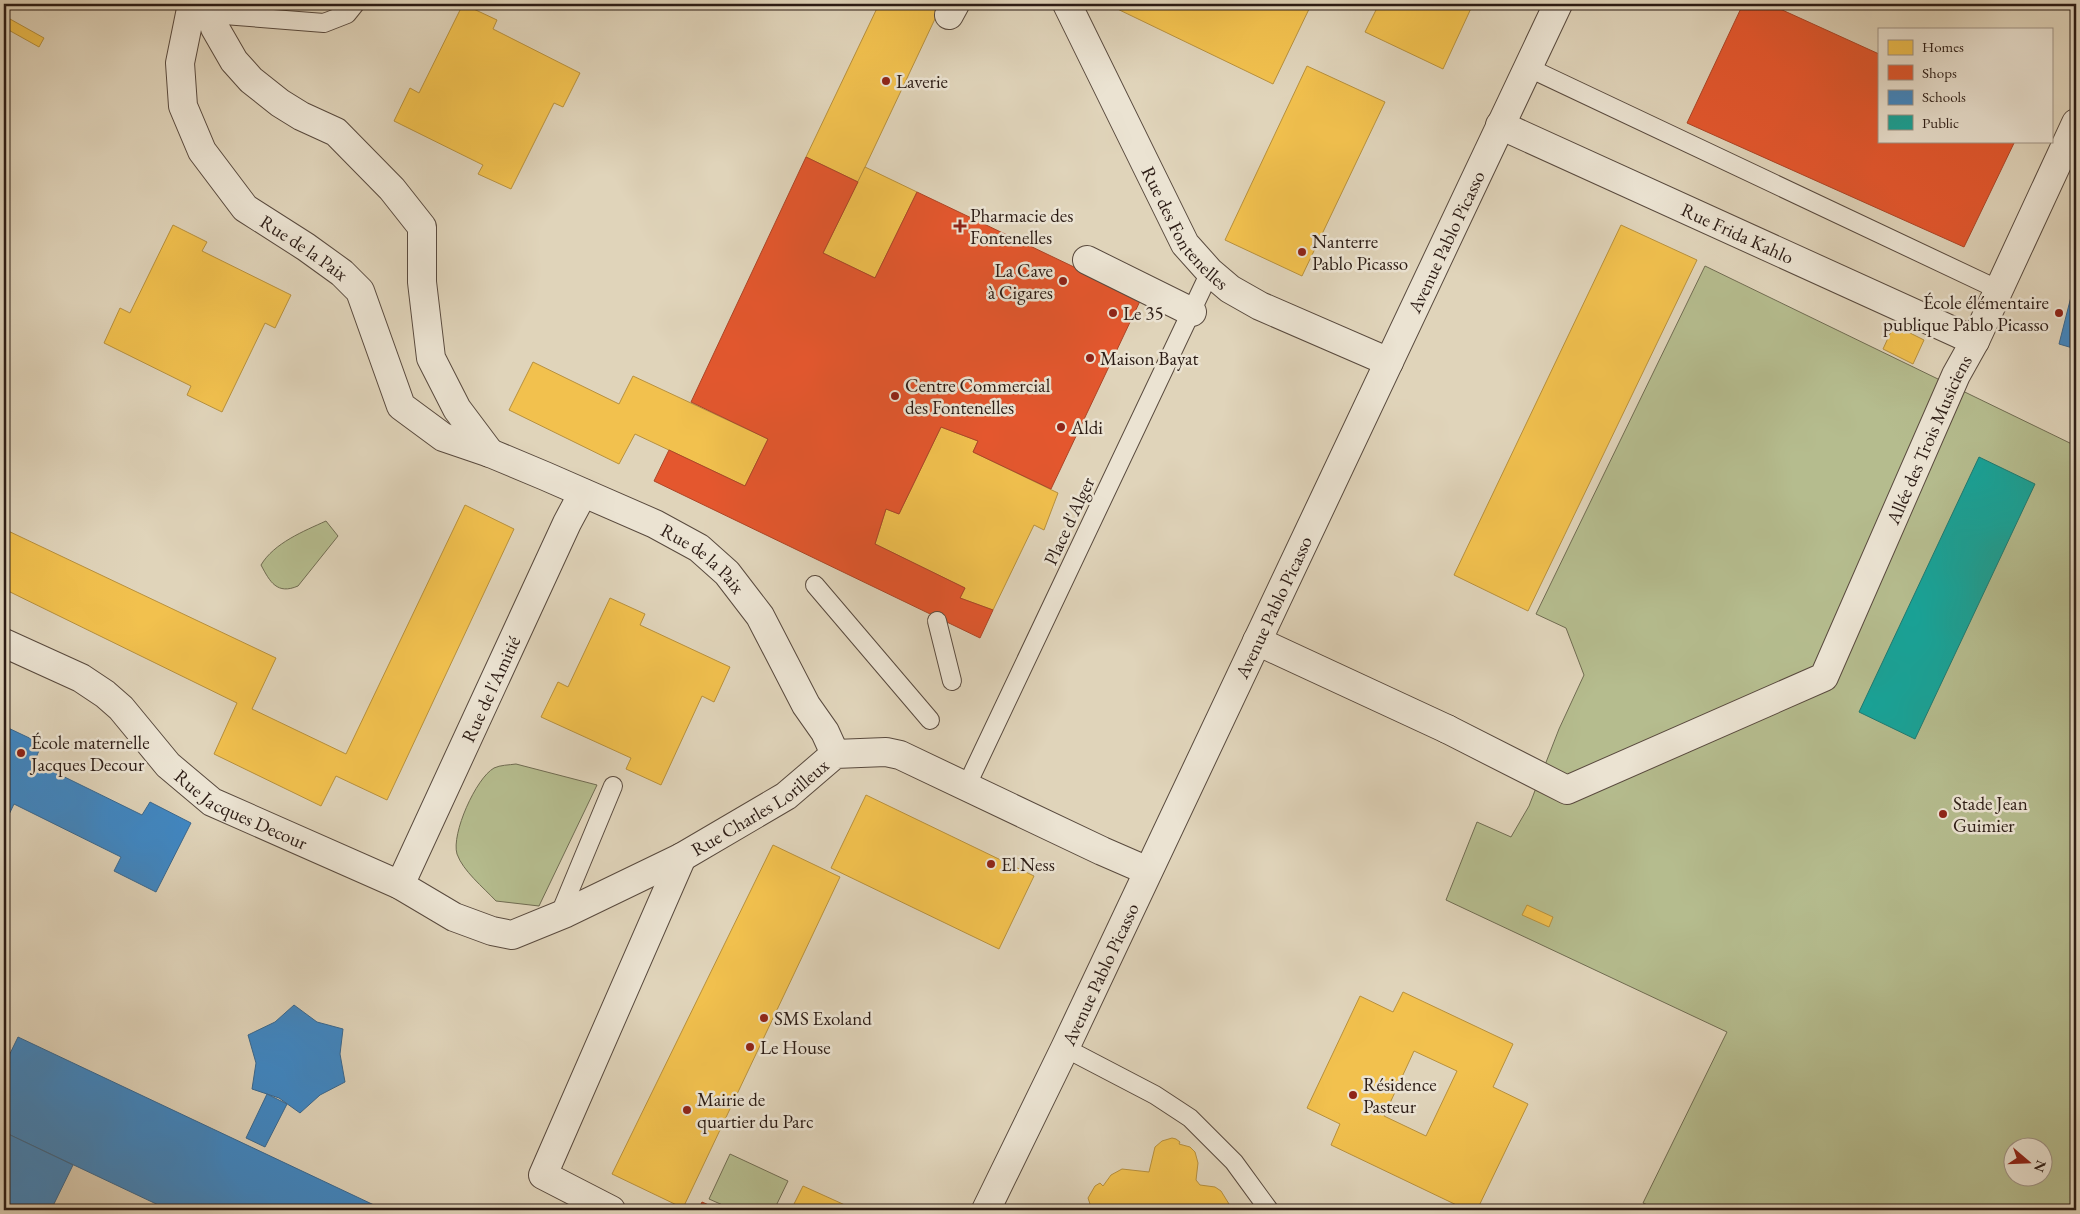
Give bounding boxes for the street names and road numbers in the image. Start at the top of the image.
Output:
street label: Rue des Fontenelles [1136,162,1234,295]
street label: Avenue Pablo Picasso [1401,166,1490,318]
street label: Rue Frida Kahlo [1677,197,1798,269]
street label: Rue de la Paix [256,209,355,286]
street label: Allée des Trois Musiciens [1880,350,1977,529]
street label: Place d'Alger [1038,472,1101,569]
street label: Rue de la Paix [657,517,751,599]
street label: Avenue Pablo Picasso [1229,532,1318,683]
street label: Rue de l'Amitié [455,632,526,746]
street label: Rue Charles Lorilleux [686,752,834,861]
street label: Rue Jacques Decour [169,763,312,855]
street label: Avenue Pablo Picasso [1055,899,1144,1050]

